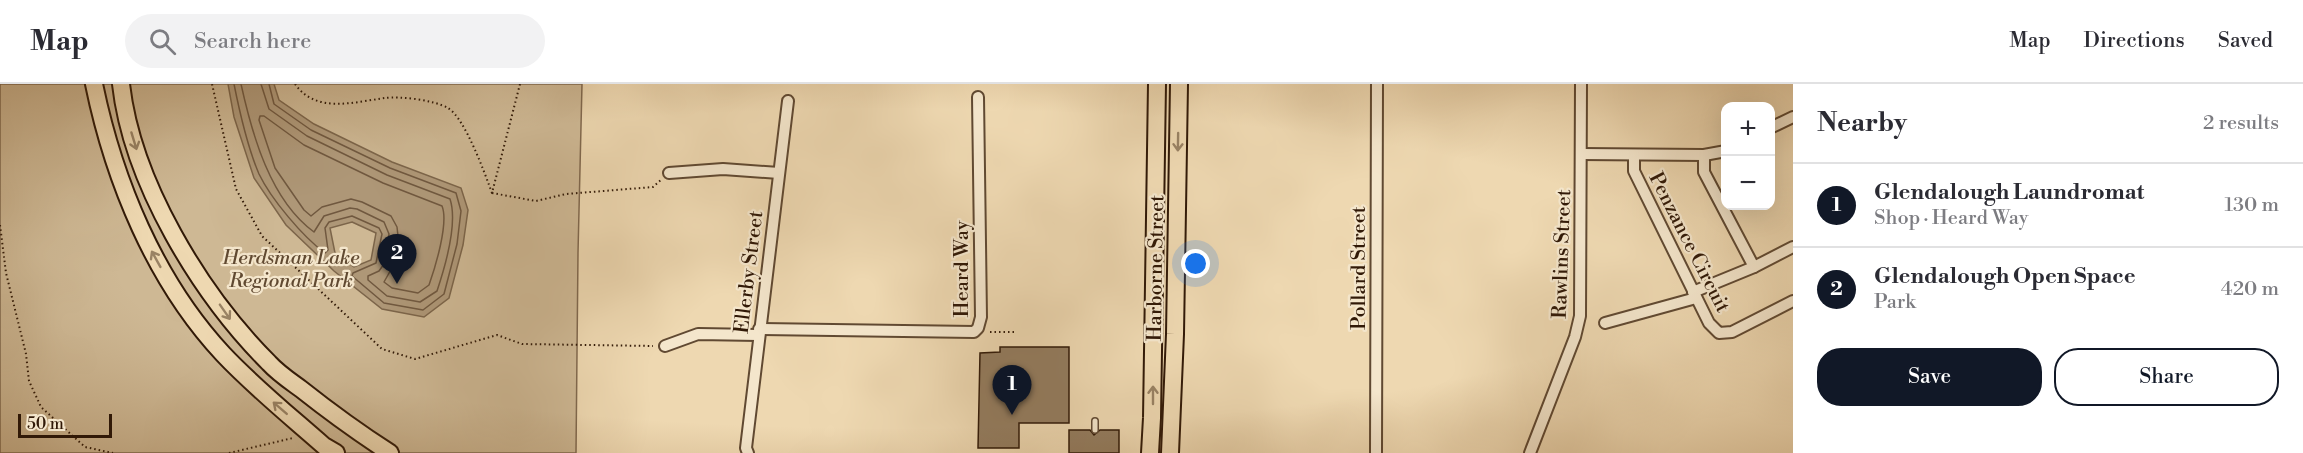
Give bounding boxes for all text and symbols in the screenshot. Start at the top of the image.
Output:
search box [125,14,545,68]
text: Map [30,24,89,59]
icon: search [146,25,179,58]
text: Search here [194,28,311,55]
text: Map [2009,28,2051,54]
text: Directions [2084,28,2185,54]
text: Saved [2218,28,2273,54]
map controls [1721,102,1775,210]
button: + [1721,102,1775,156]
text: Nearby [1817,107,1907,139]
text: 2 results [2203,111,2279,136]
one-way arrow [129,131,140,150]
one-way arrow [1172,132,1184,152]
button: − [1721,156,1775,210]
street label: Penzance Circuit [1643,168,1735,317]
text: Glendalough Laundromat [1874,179,2144,206]
street label: Rawlins Street [1548,189,1577,319]
text: 1 [1832,193,1841,218]
text: 130 m [2224,193,2279,218]
street label: Harborne Street [1143,194,1170,342]
street label: Pollard Street [1347,206,1372,330]
text: Shop · Heard Way [1874,206,2029,231]
street label: Ellerby Street [730,209,769,335]
street label: Heard Way [950,220,975,317]
pin: 2 [378,234,416,284]
park label: Herdsman Lake Regional Park [221,246,360,294]
your location [1181,249,1210,278]
one-way arrow [150,250,161,268]
text: Glendalough Open Space [1874,263,2136,290]
text: 2 [1830,277,1843,302]
text: 420 m [2221,277,2279,302]
text: Park [1874,290,1916,315]
one-way arrow [219,304,231,320]
button: Save [1817,348,2042,406]
button: Share [2054,348,2279,406]
pin: 1 [992,366,1032,415]
one-way arrow [1147,385,1159,405]
one-way arrow [273,401,288,415]
scale bar [18,411,112,438]
text: 50 m [27,414,64,434]

